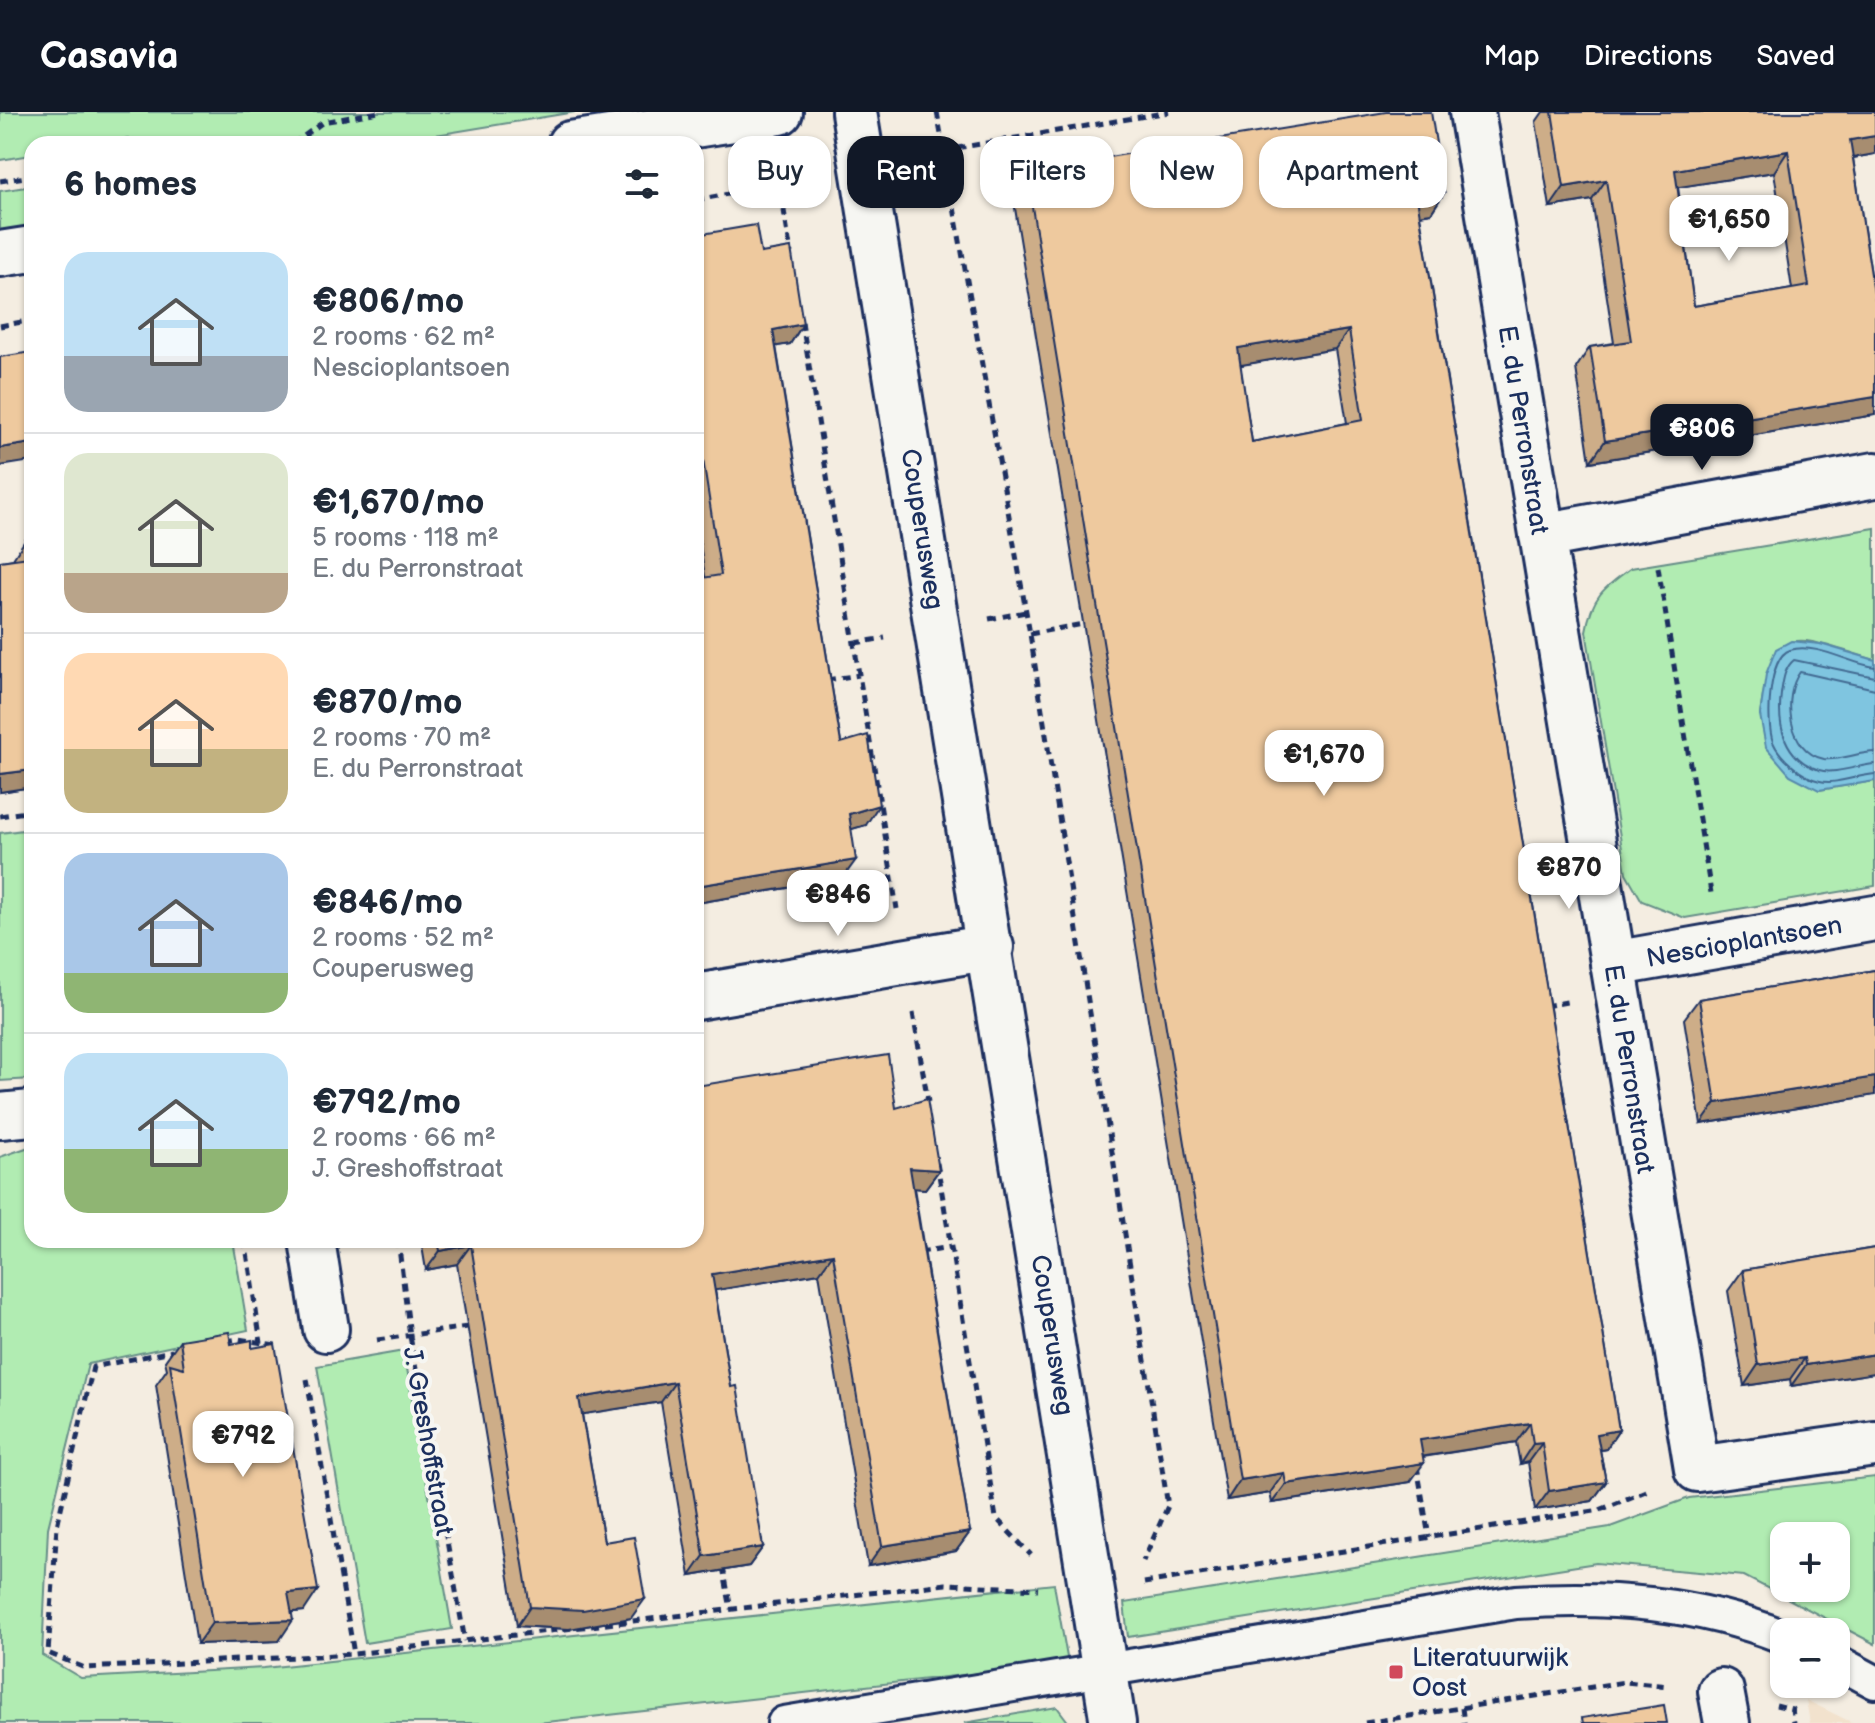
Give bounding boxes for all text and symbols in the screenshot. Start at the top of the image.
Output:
text: Casavia [40,34,178,79]
text: Map [1483,40,1540,73]
text: Directions [1584,40,1712,73]
text: Saved [1756,40,1835,73]
chip: Buy [728,136,831,208]
chip: Rent [847,136,964,208]
chip: Filters [980,136,1114,208]
chip: New [1130,136,1243,208]
chip: Apartment [1259,136,1447,208]
icon: filters [620,162,664,206]
text: 6 homes [64,164,197,205]
pin: €1,650 [1664,195,1794,263]
text: €1,650 [1687,205,1771,236]
text: €806/mo [312,281,464,322]
icon: home [128,284,224,380]
text: 2 rooms · 62 m² [312,322,495,353]
street label: E. du Perronstraat [1491,324,1554,537]
text: Nescioplantsoen [312,353,510,384]
pin: €806 [1655,404,1749,472]
text: €806 [1668,414,1736,445]
street label: Couperusweg [894,447,950,612]
text: €1,670/mo [312,482,484,523]
icon: home [128,485,224,581]
text: 5 rooms · 118 m² [312,523,499,554]
text: E. du Perronstraat [312,554,523,585]
text: €870/mo [312,682,462,723]
icon: home [128,685,224,781]
text: 2 rooms · 70 m² [312,723,491,754]
pin: €1,670 [1259,730,1389,798]
text: €1,670 [1283,740,1365,771]
text: E. du Perronstraat [312,754,523,785]
pin: €870 [1522,843,1616,911]
text: €870 [1536,853,1602,884]
pin: €846 [791,870,885,938]
text: €846 [805,880,871,911]
text: €846/mo [312,882,463,923]
icon: home [128,885,224,981]
street label: Nescioplantsoen [1644,910,1844,975]
text: 2 rooms · 52 m² [312,923,494,954]
text: Couperusweg [312,954,474,985]
street label: E. du Perronstraat [1597,963,1660,1176]
text: €792/mo [312,1082,461,1123]
icon: home [128,1085,224,1181]
text: 2 rooms · 66 m² [312,1123,496,1154]
text: J. Greshoffstraat [312,1154,503,1185]
street label: Couperusweg [1024,1253,1080,1418]
street label: J. Greshoffstraat [396,1344,459,1538]
pin: €792 [196,1411,290,1479]
text: €792 [211,1421,275,1452]
map controls [1770,1522,1850,1698]
button: + [1770,1522,1850,1602]
button: − [1770,1618,1850,1698]
place label: Literatuurwijk Oost [1412,1643,1568,1704]
marker: Literatuurwijk Oost [1387,1663,1405,1681]

